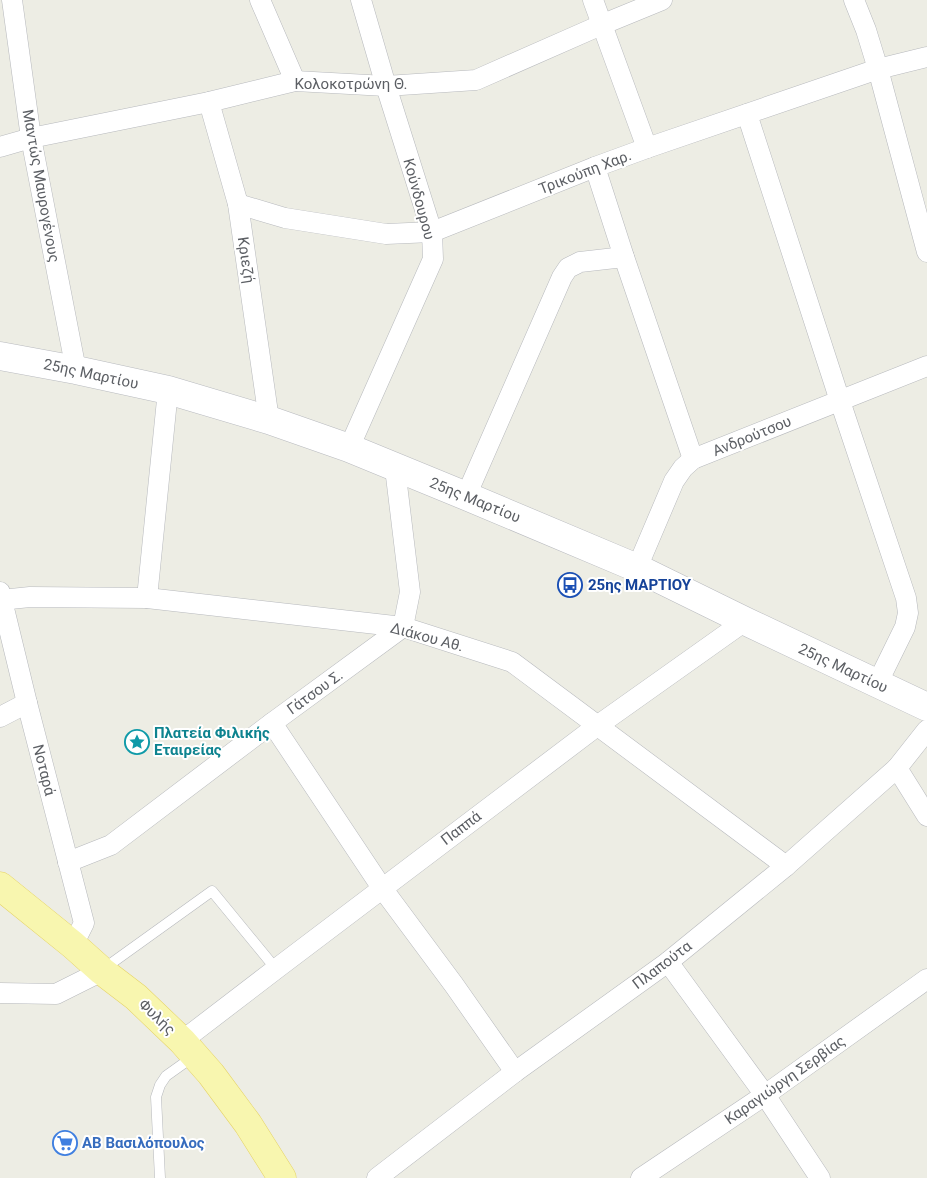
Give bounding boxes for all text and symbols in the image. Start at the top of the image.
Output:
street label: Κολοκοτρώνη Θ. [295,75,407,93]
street label: Μαντώς Μαυρογένους [19,108,63,264]
street label: Τρικούπη Χαρ. [536,146,634,198]
street label: Κούνδουρου [399,156,439,242]
street label: Κριεζή [234,235,258,285]
street label: 25ης Μαρτίου [42,355,140,393]
street label: Ανδρούτσου [710,412,794,460]
street label: 25ης Μαρτίου [427,474,523,526]
bus stop icon: 25ης ΜΑΡΤΙΟΥ [557,572,583,598]
place label: 25ης ΜΑΡΤΙΟΥ [588,576,692,594]
street label: Διάκου Αθ. [388,619,466,655]
street label: 25ης Μαρτίου [795,639,891,697]
street label: Γάτσου Σ. [284,666,346,718]
place label: Πλατεία Φιλικής Εταιρείας [154,724,270,759]
place icon: Πλατεία Φιλικής Εταιρείας [124,729,150,755]
street label: Νοταρά [29,742,59,798]
street label: Παππά [437,807,485,849]
street label: Πλαπούτα [629,937,696,993]
street label: Φυλής [135,995,179,1039]
street label: Καραγιώργη Σερβίας [721,1032,849,1128]
supermarket icon: ΑΒ Βασιλόπουλος [52,1130,78,1156]
place label: ΑΒ Βασιλόπουλος [82,1134,205,1152]

